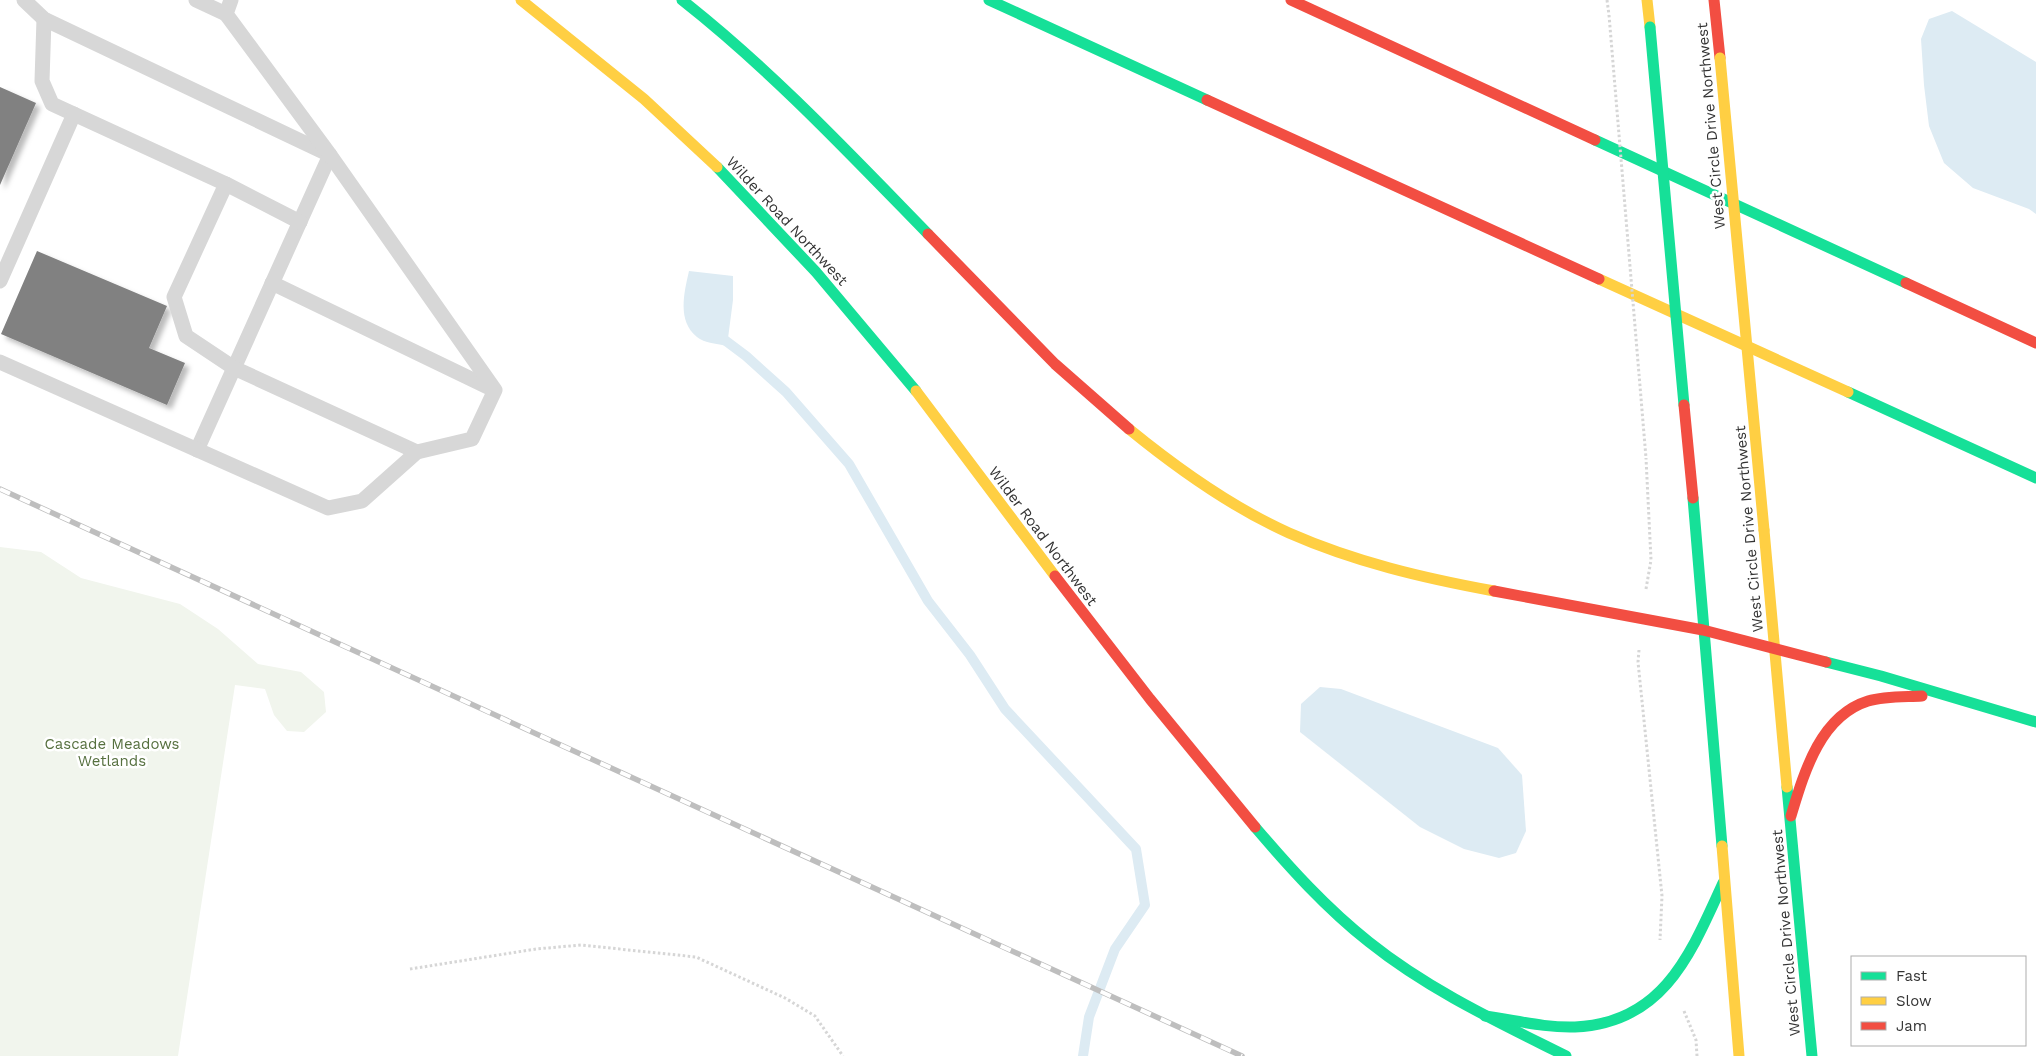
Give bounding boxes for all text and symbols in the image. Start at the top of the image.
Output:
street label: West Circle Drive Northwest [1693,21,1729,230]
street label: Wilder Road Northwest [723,153,852,290]
street label: West Circle Drive Northwest [1731,424,1767,633]
street label: Wilder Road Northwest [985,463,1102,610]
park label: Cascade Meadows Wetlands [44,735,180,770]
street label: West Circle Drive Northwest [1768,828,1804,1037]
legend [1851,956,2026,1046]
text: Fast [1896,967,1928,985]
text: Slow [1896,992,1932,1010]
text: Jam [1896,1017,1927,1035]

